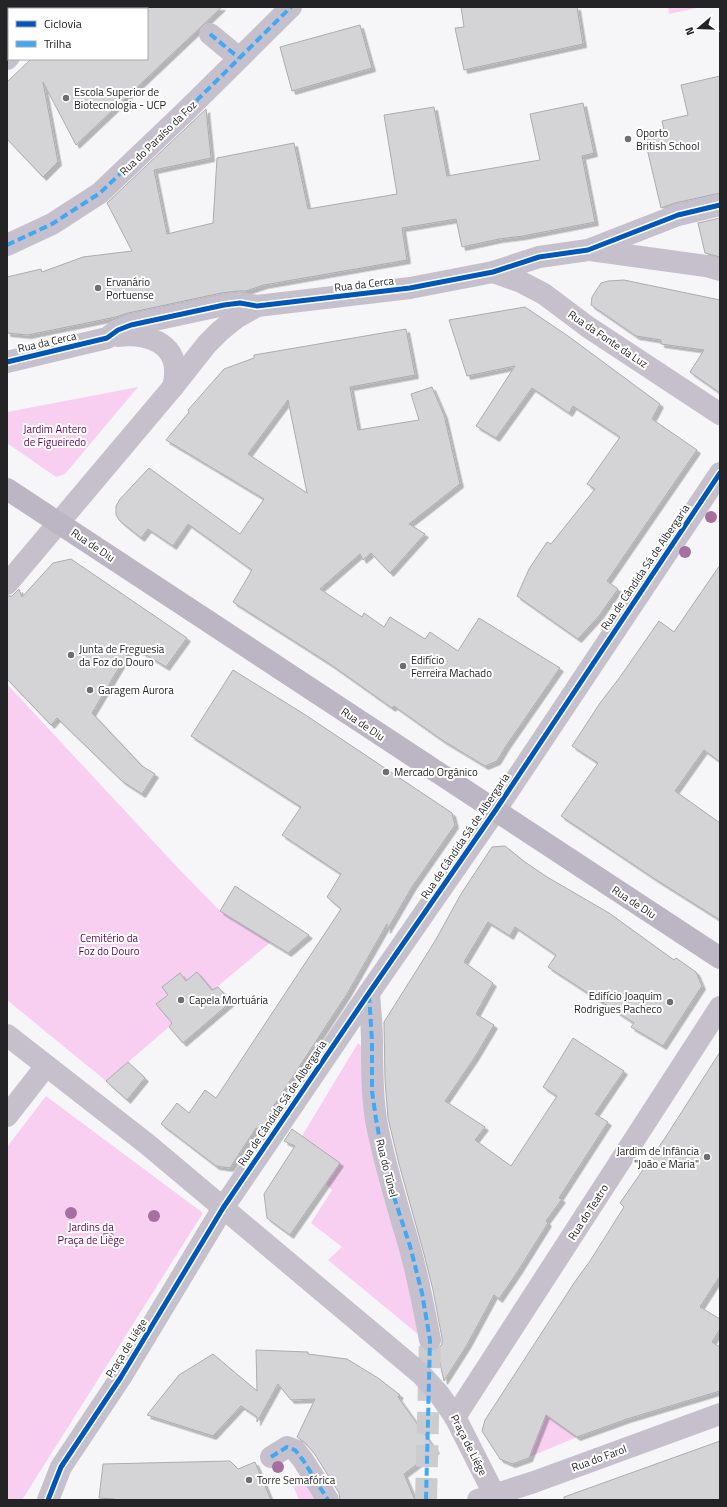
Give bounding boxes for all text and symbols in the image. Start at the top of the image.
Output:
legend [8,8,148,60]
north arrow [679,8,719,48]
text: Ciclovia [44,14,82,33]
text: N [681,25,698,37]
text: Trilha [44,34,71,53]
place label: Escola Superior de Biotecnologia - UCP [74,84,167,113]
marker: Escola Superior de Biotecnologia - UCP [61,93,71,103]
street label: Rua do Paraíso da Foz [116,97,200,179]
place label: Oporto British School [636,125,700,154]
marker: Oporto British School [623,134,633,144]
street label: Rua da Cerca [333,272,395,296]
place label: Ervanário Portuense [106,274,154,303]
marker: Ervanário Portuense [93,283,103,293]
street label: Rua da Fonte da Luz [565,306,651,372]
street label: Rua da Cerca [16,327,78,357]
park label: Jardim Antero de Figueiredo [23,421,87,450]
street label: Rua de Cândida Sá de Albergaria [597,501,693,633]
street label: Rua de Diu [68,524,118,566]
place label: Junta de Freguesia da Foz do Douro [79,641,165,670]
marker: Junta de Freguesia da Foz do Douro [66,650,76,660]
place label: Edifício Ferreira Machado [411,652,492,681]
marker: Edifício Ferreira Machado [398,661,408,671]
place label: Garagem Aurora [98,682,174,698]
marker: Garagem Aurora [85,685,95,695]
street label: Rua de Diu [338,703,388,745]
place label: Mercado Orgânico [394,764,478,780]
marker: Mercado Orgânico [381,767,391,777]
street label: Rua de Cândida Sá de Albergaria [417,770,513,902]
street label: Rua de Diu [609,882,659,922]
park label: Cemitério da Foz do Douro [78,930,140,959]
place label: Edifício Joaquim Rodrigues Pacheco [574,988,662,1017]
place label: Capela Mortuária [189,992,269,1008]
marker: Capela Mortuária [176,995,186,1005]
marker: Edifício Joaquim Rodrigues Pacheco [665,997,675,1007]
street label: Rua de Cândida Sá de Albergaria [234,1037,330,1169]
street label: Rua do Túnel [372,1137,402,1199]
place label: Jardim de Infância "João e Maria" [617,1143,699,1172]
marker: Jardim de Infância "João e Maria" [702,1152,712,1162]
street label: Rua do Teatro [564,1181,612,1243]
park label: Jardins da Praça de Liège [58,1219,125,1248]
street label: Praça de Liége [102,1315,151,1381]
street label: Praça de Liége [447,1412,491,1479]
street label: Rua do Farol [569,1441,629,1475]
place label: Torre Semafórica [257,1472,336,1488]
marker: Torre Semafórica [244,1475,254,1485]

